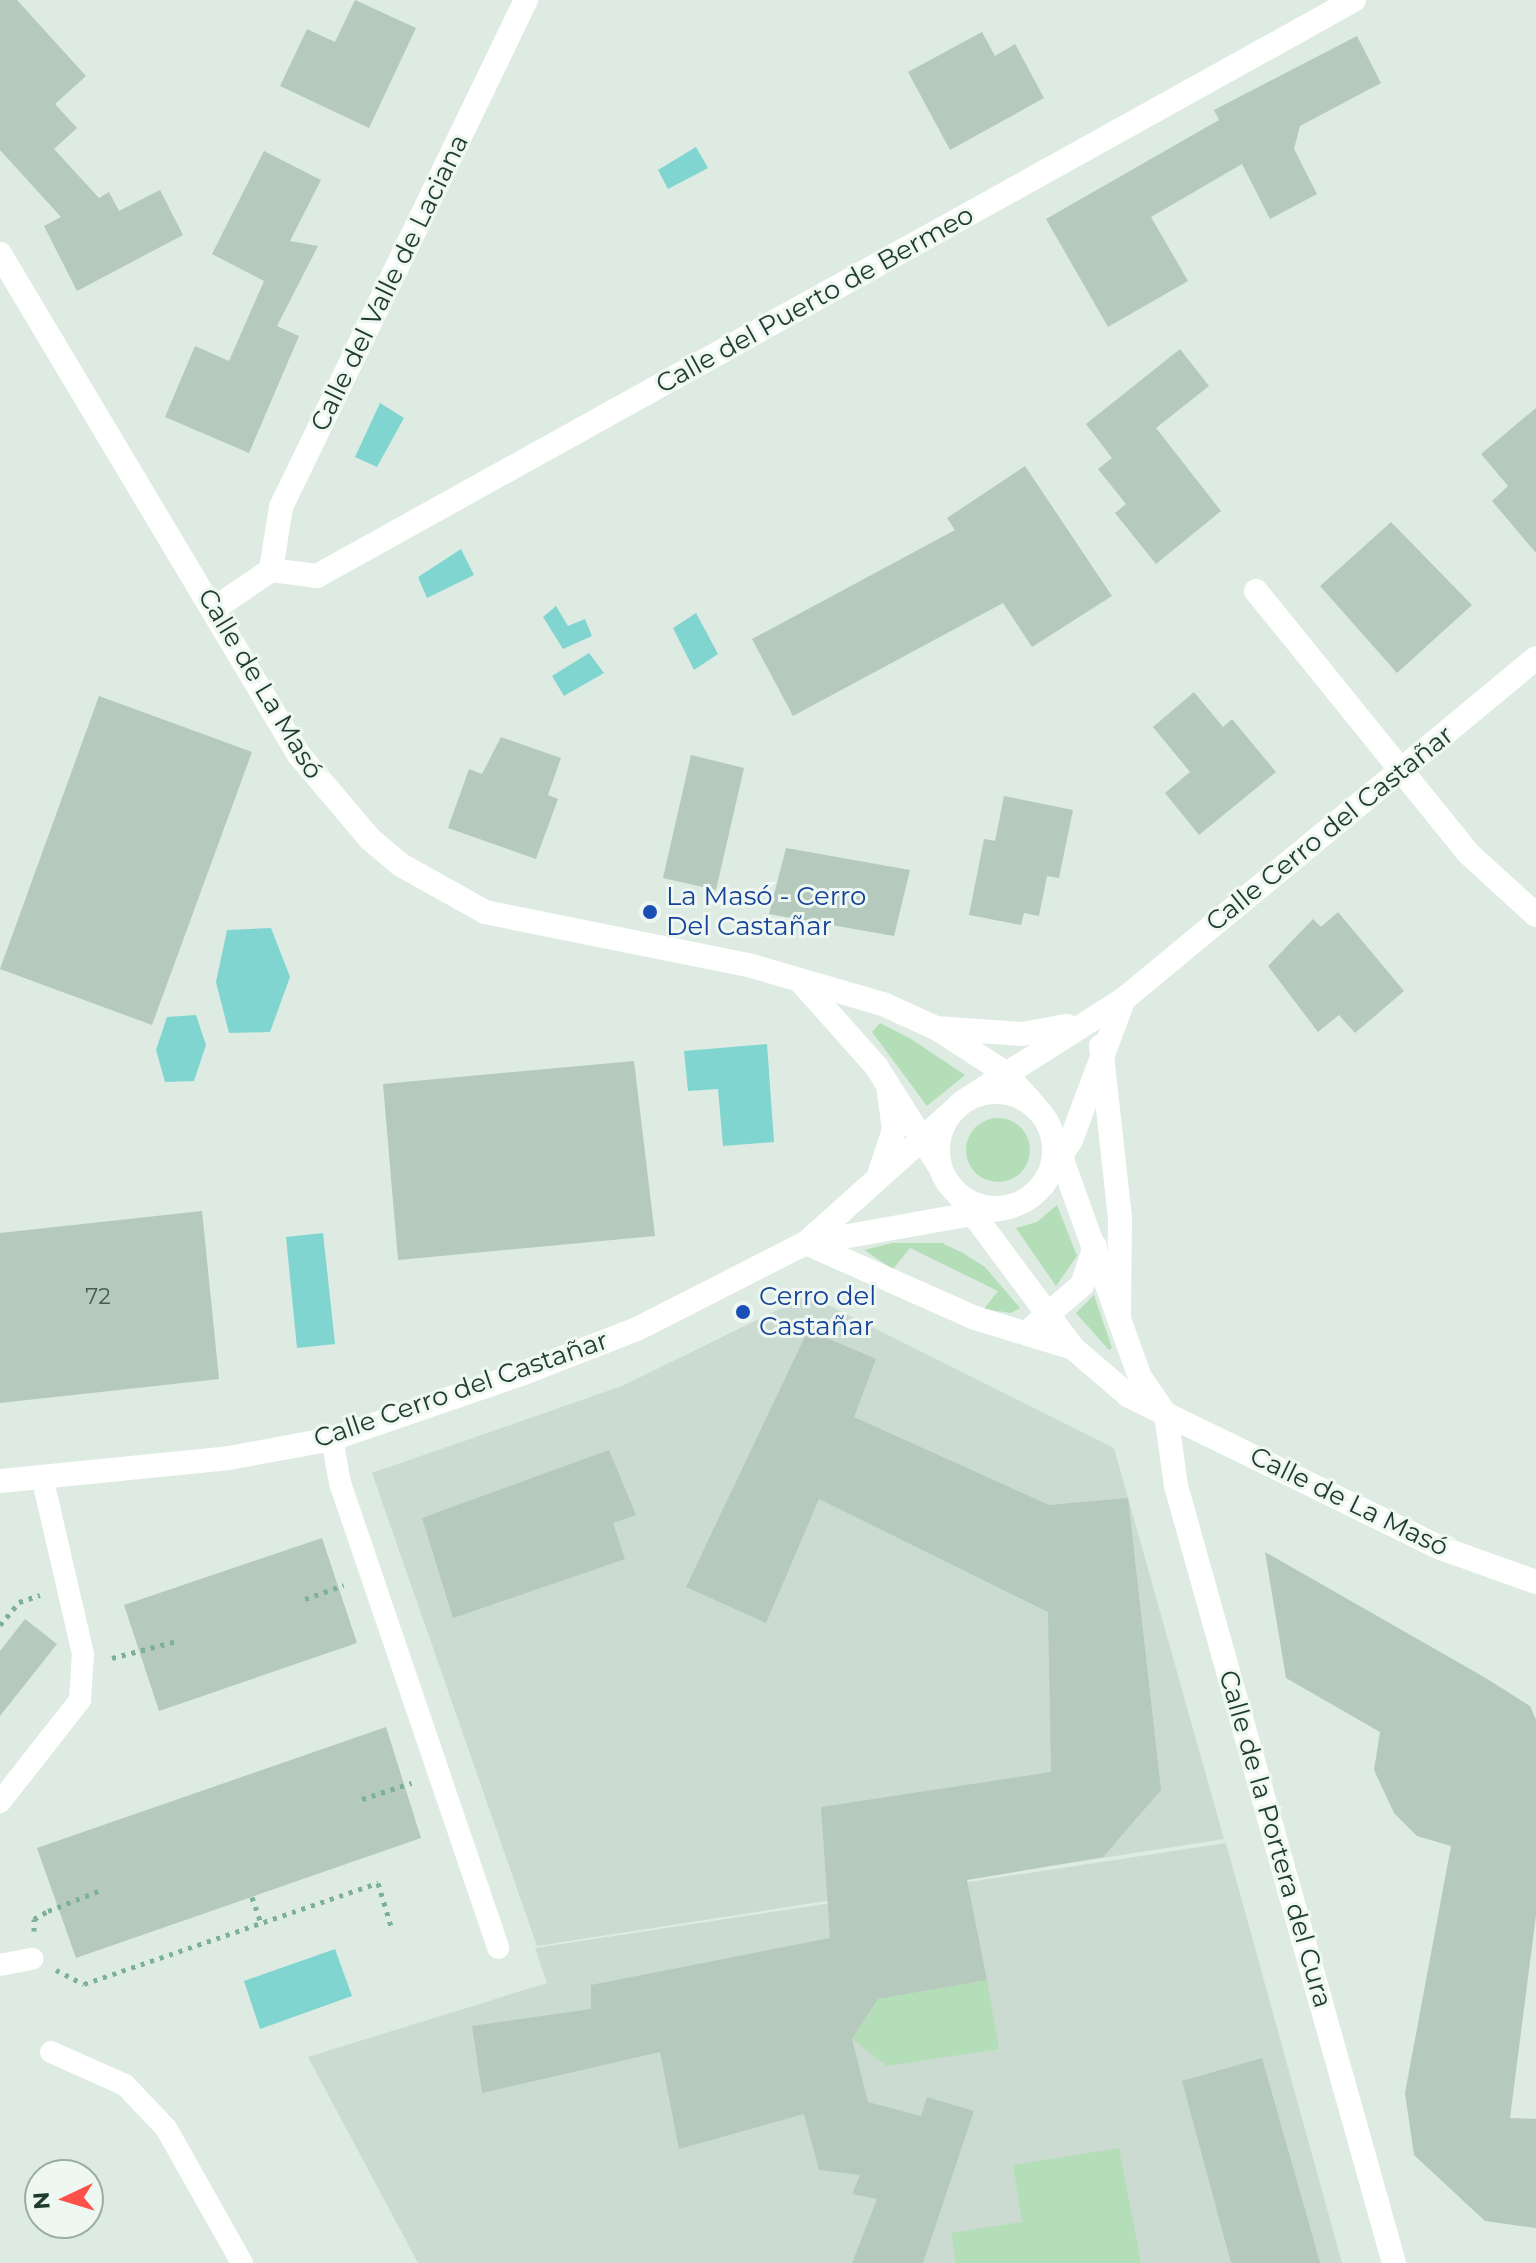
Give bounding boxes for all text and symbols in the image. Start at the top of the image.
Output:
street label: Calle del Valle de Laciana [304,130,476,436]
street label: Calle del Puerto de Bermeo [651,199,979,401]
street label: Calle de La Masó [191,583,329,785]
street label: Calle Cerro del Castañar [1200,720,1460,938]
place label: La Masó - Cerro Del Castañar [666,881,866,942]
marker: La Masó - Cerro Del Castañar [641,903,659,921]
place label: Cerro del Castañar [759,1281,876,1342]
house number: 72 [85,1284,111,1310]
marker: Cerro del Castañar [734,1303,752,1321]
street label: Calle Cerro del Castañar [310,1325,612,1455]
street label: Calle de La Masó [1245,1440,1453,1564]
street label: Calle de la Portera del Cura [1212,1667,1338,2011]
north arrow [24,2159,104,2239]
text: N [27,2191,56,2210]

